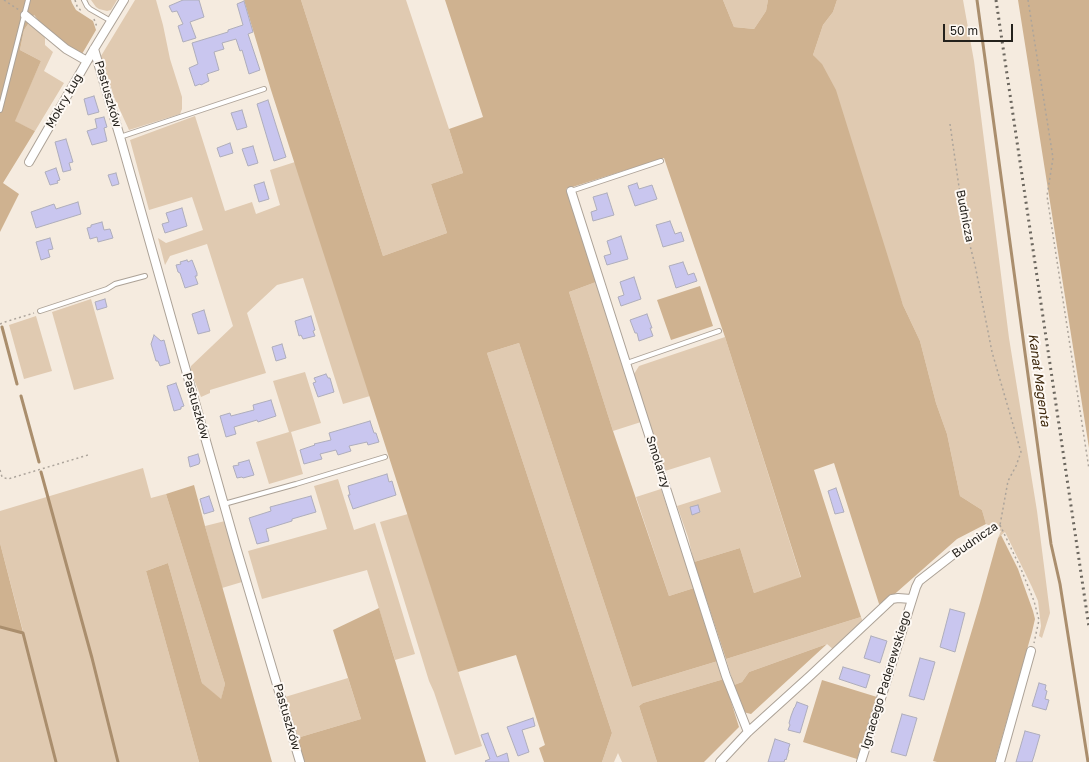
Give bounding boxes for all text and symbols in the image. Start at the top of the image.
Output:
scale bar [945,16,1015,42]
text: 50 m [950,23,978,38]
street label: Pastuszków [92,59,124,129]
street label: Mokry Ług [43,71,85,131]
street label: Budnicza [953,189,977,243]
water label: Kanał Magenta [1025,333,1053,427]
street label: Pastuszków [180,371,212,441]
street label: Smolarzy [643,434,673,490]
street label: Budnicza [949,519,1001,561]
street label: Ignacego Paderewskiego [858,609,914,751]
street label: Pastuszków [271,682,303,752]

